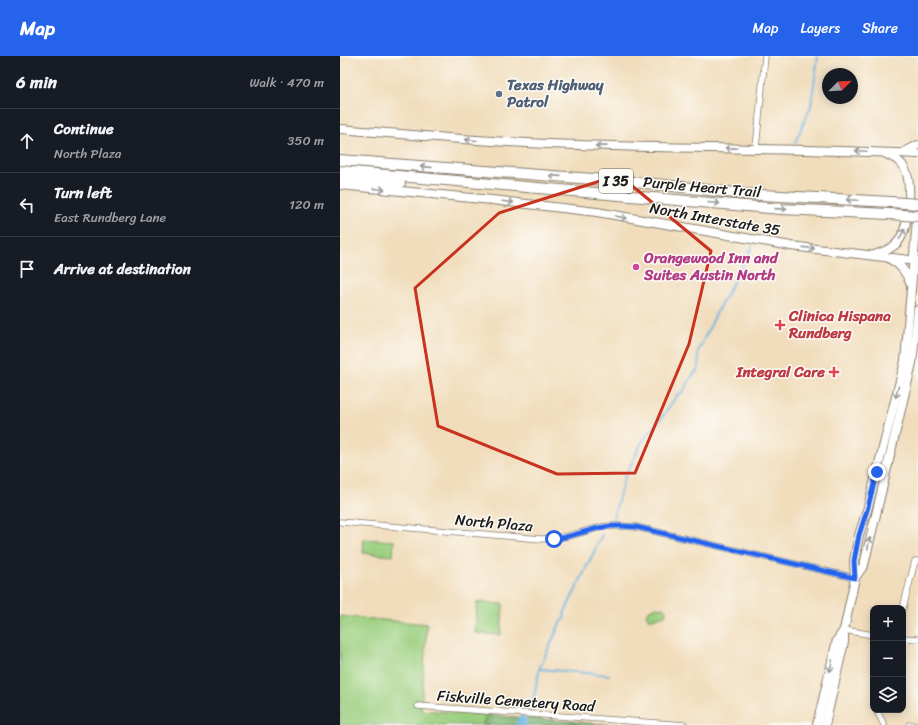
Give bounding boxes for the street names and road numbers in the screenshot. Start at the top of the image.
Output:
road number: I 35 [599,169,633,193]
street label: Purple Heart Trail [642,169,763,205]
street label: North Interstate 35 [648,195,782,243]
street label: North Plaza [454,507,534,539]
street label: Fiskville Cemetery Road [436,683,597,720]

